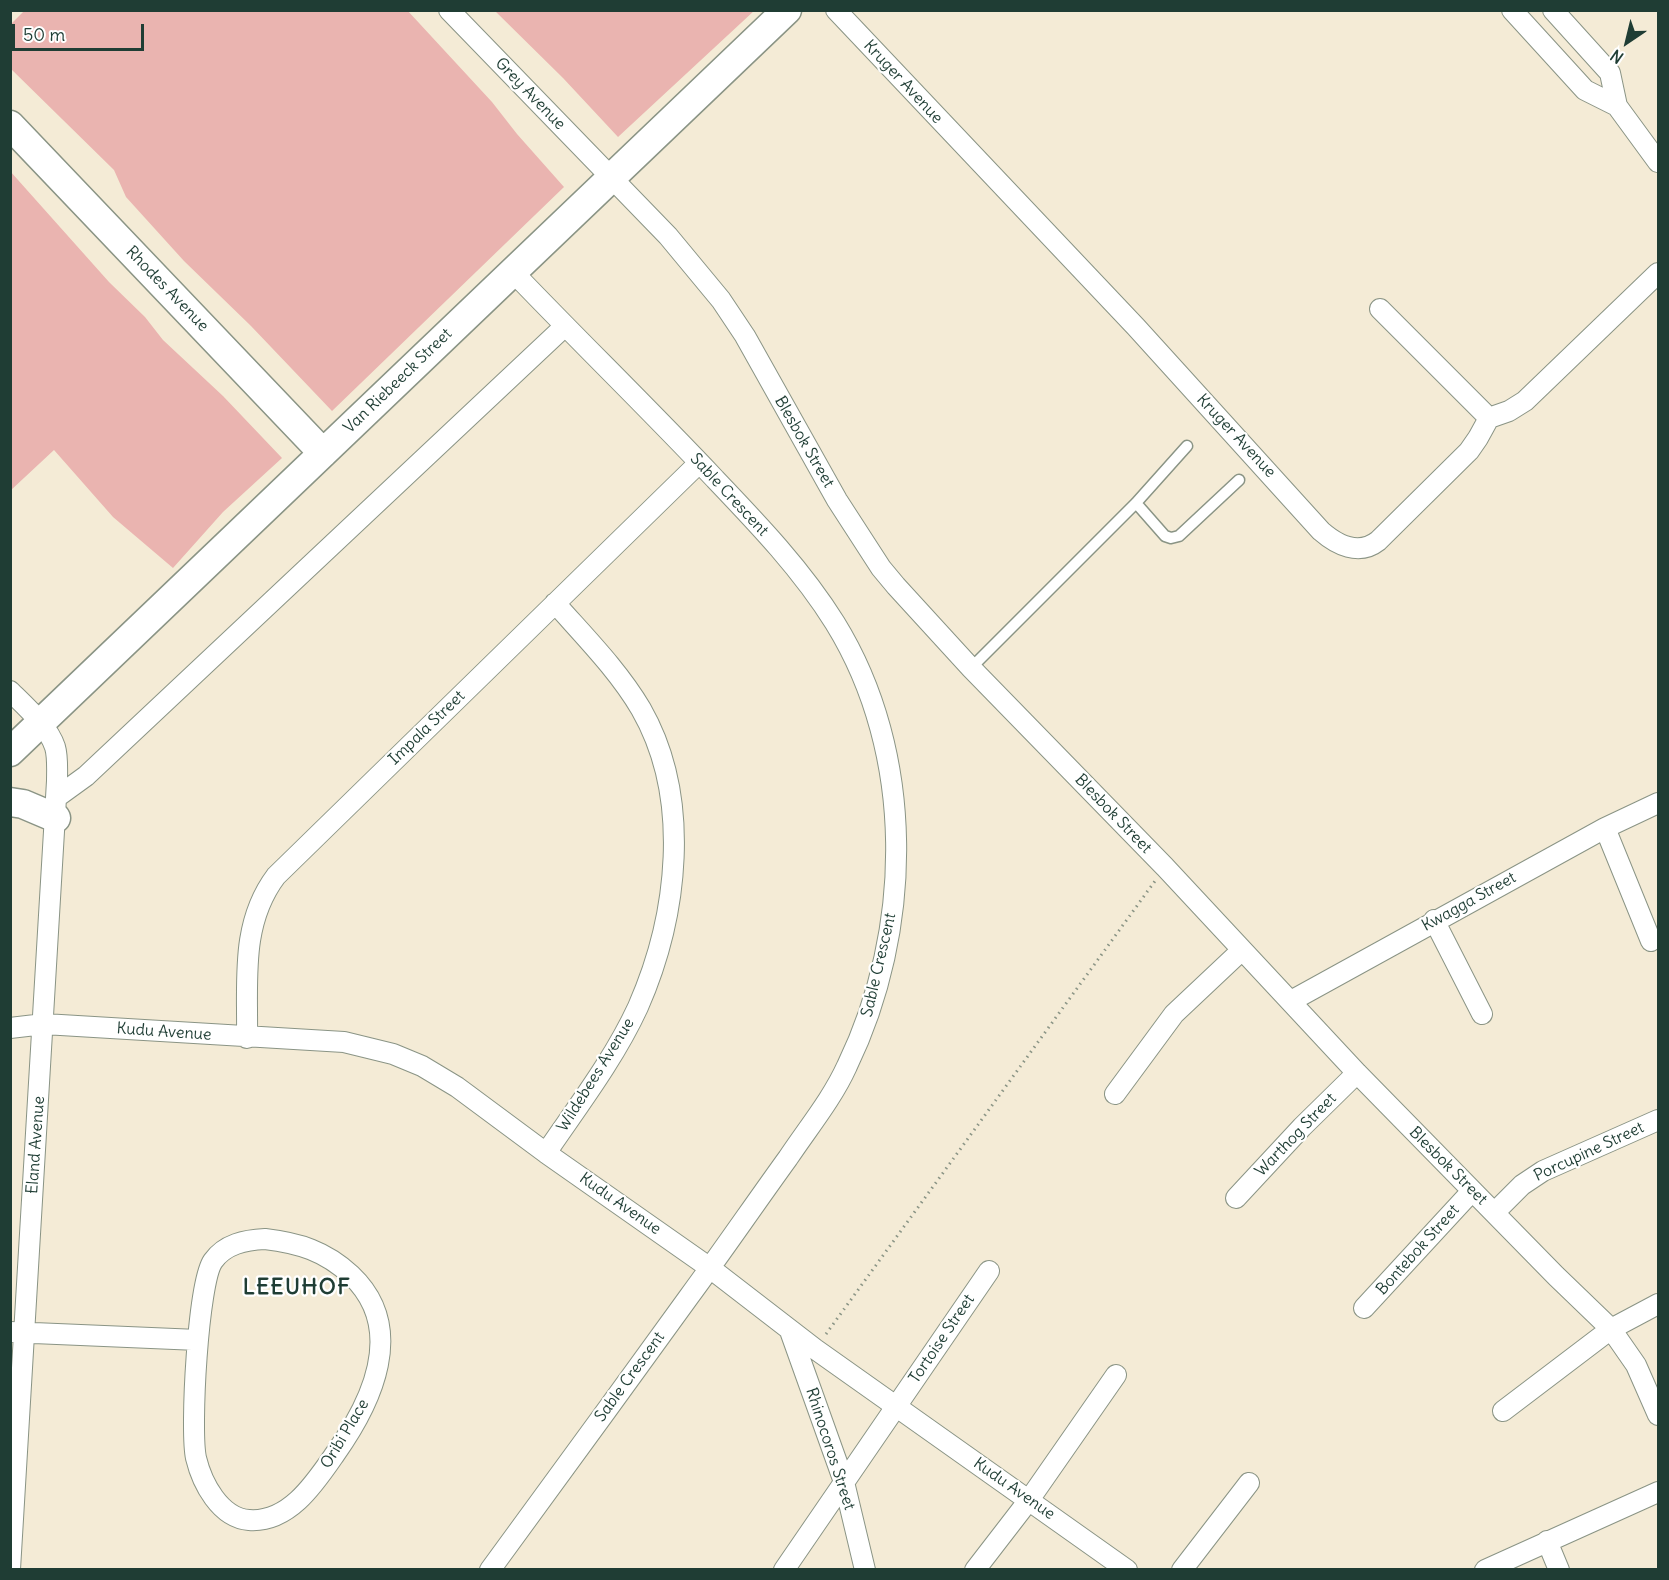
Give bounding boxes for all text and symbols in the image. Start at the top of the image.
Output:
scale bar [15,12,147,50]
north arrow [1597,12,1657,72]
text: 50 m [23,23,65,46]
street label: Kruger Avenue [859,36,947,128]
text: N [1606,45,1627,68]
street label: Grey Avenue [491,54,569,134]
street label: Rhodes Avenue [122,242,212,336]
street label: Van Riebeeck Street [340,324,456,438]
street label: Kruger Avenue [1192,390,1280,482]
street label: Blesbok Street [770,393,838,491]
street label: Sable Crescent [686,450,772,540]
street label: Impala Street [385,687,469,769]
street label: Blesbok Street [1071,770,1155,858]
street label: Kwagga Street [1419,868,1519,936]
street label: Sable Crescent [858,911,900,1019]
street label: Wildebees Avenue [553,1015,639,1135]
street label: Kudu Avenue [116,1019,212,1045]
street label: Warthog Street [1251,1089,1341,1181]
street label: Eland Avenue [23,1095,49,1195]
street label: Porcupine Street [1531,1118,1647,1186]
street label: Blesbok Street [1405,1123,1491,1209]
street label: Kudu Avenue [576,1169,664,1239]
street label: Bontebok Street [1372,1201,1464,1299]
district label: LEEUHOF [243,1275,351,1301]
street label: Tortoise Street [905,1291,979,1387]
street label: Sable Crescent [591,1328,669,1426]
street label: Rhinocoros Street [801,1385,859,1513]
street label: Oribi Place [317,1396,373,1472]
street label: Kudu Avenue [970,1454,1058,1524]

